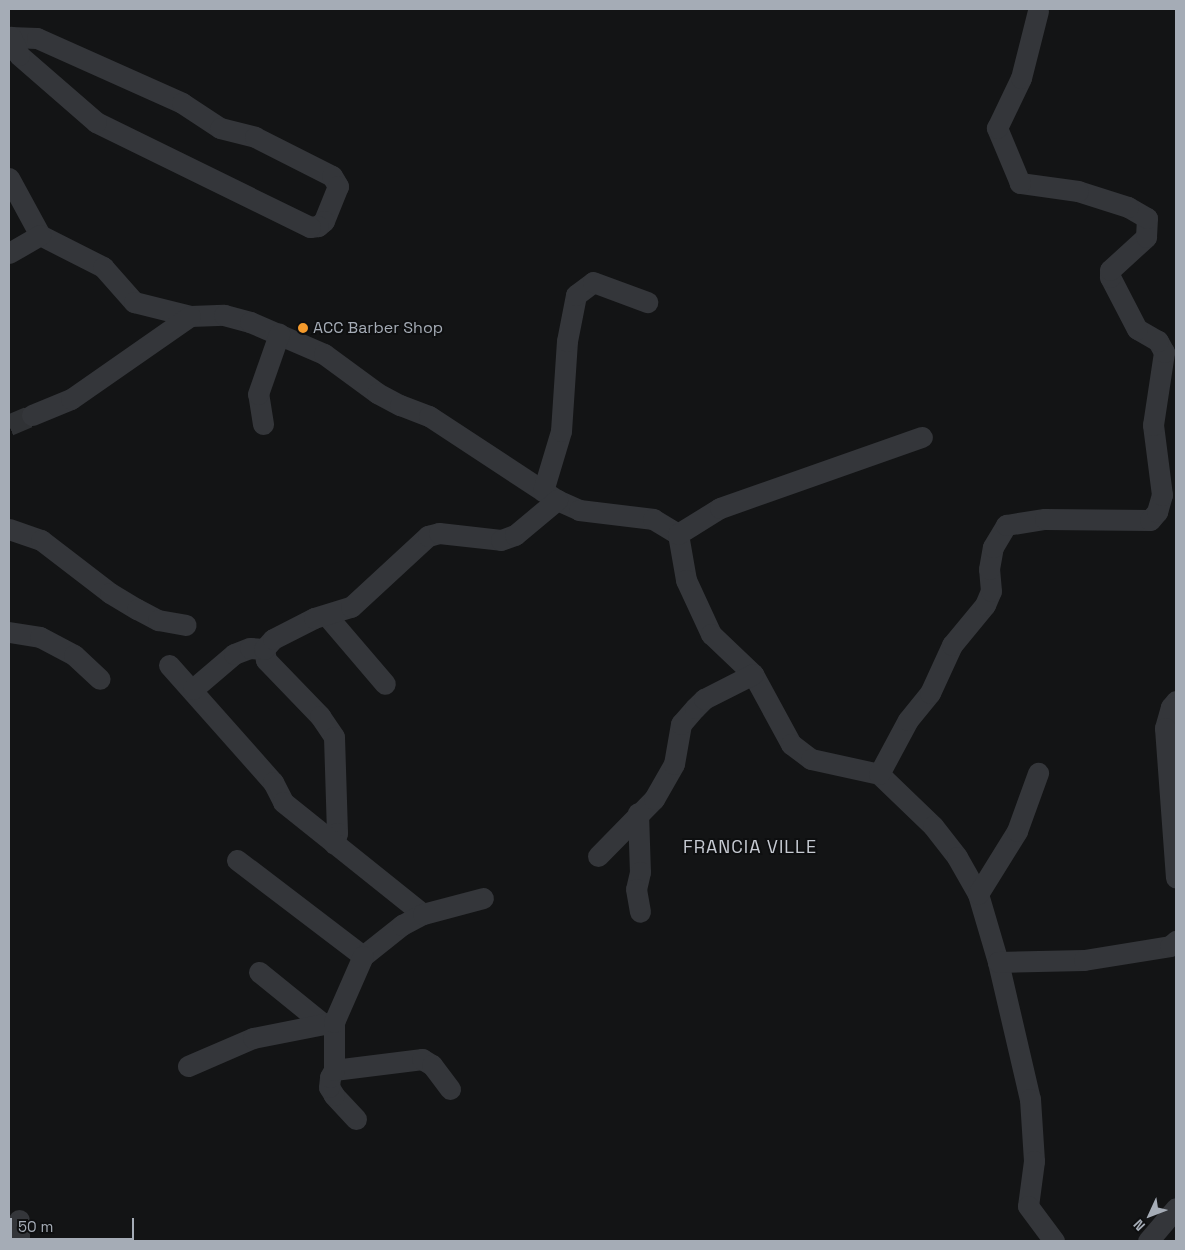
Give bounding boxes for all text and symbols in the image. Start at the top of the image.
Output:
place label: ACC Barber Shop [313,318,443,338]
marker: ACC Barber Shop [297,322,309,334]
district label: FRANCIA VILLE [681,836,819,858]
north arrow [1125,1190,1175,1240]
scale bar [12,1208,136,1240]
text: N [1129,1216,1149,1235]
text: 50 m [18,1217,53,1236]

